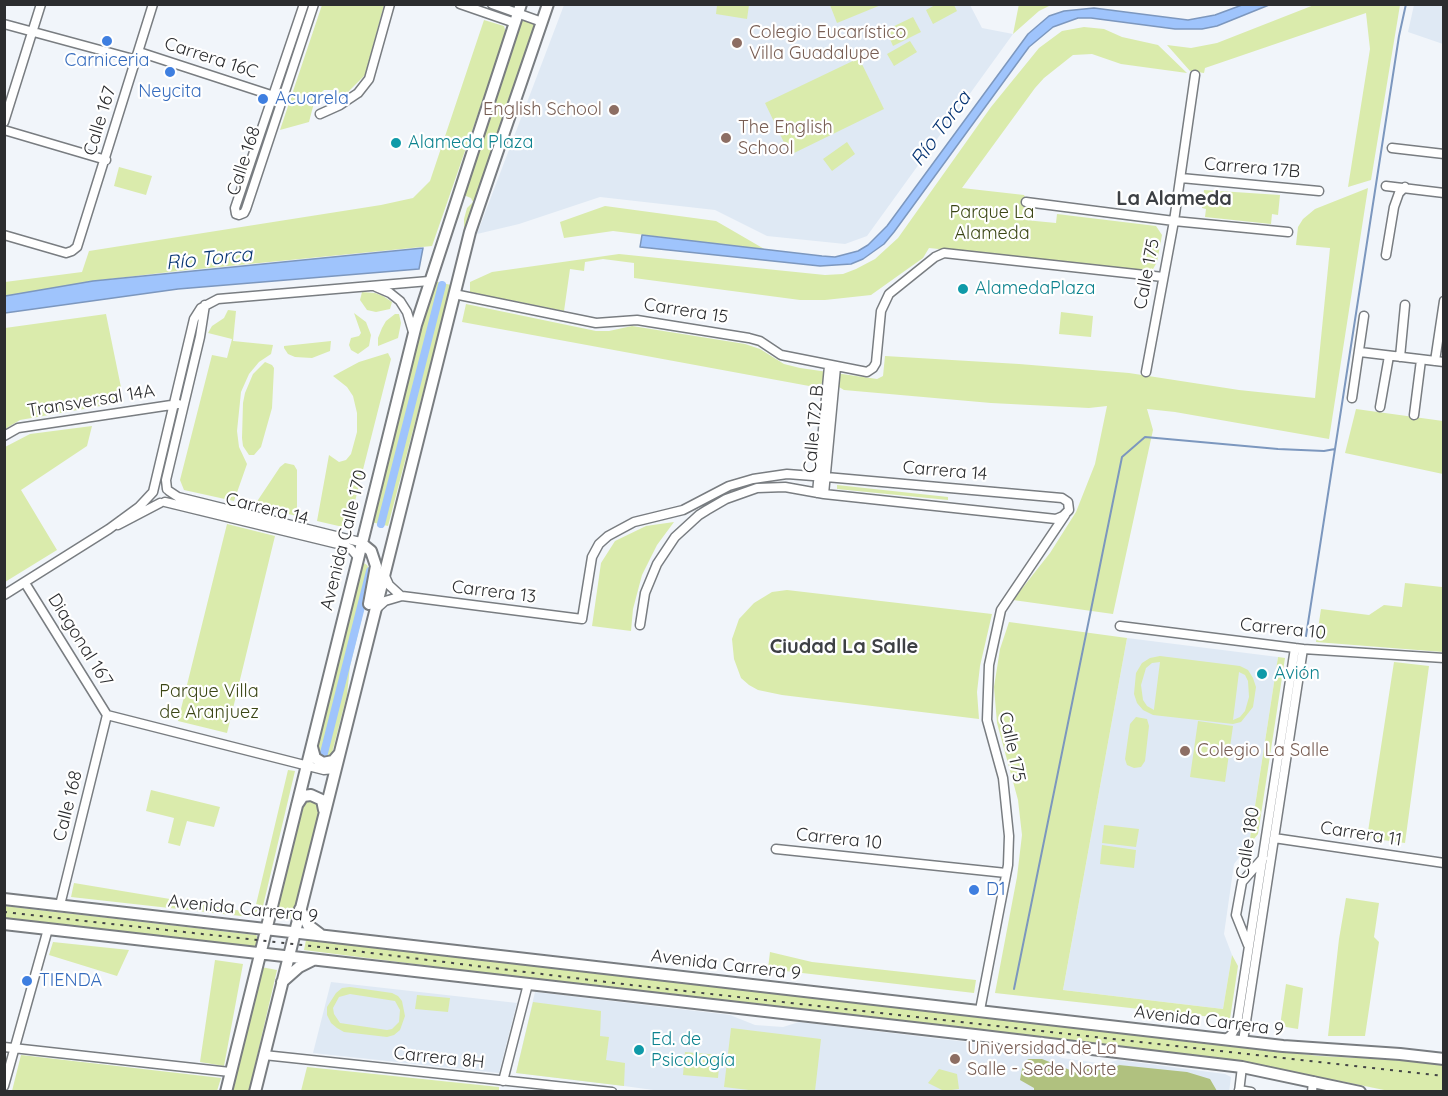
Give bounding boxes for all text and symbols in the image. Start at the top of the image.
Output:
place label: Colegio Eucarístico Villa Guadalupe [749,22,906,64]
street label: Carrera 16C [162,33,260,83]
marker: Carniceria [100,34,114,48]
marker: Colegio Eucarístico Villa Guadalupe [730,36,744,50]
place label: Carniceria [64,50,150,72]
marker: Neycita [163,65,177,79]
place label: Neycita [138,81,202,103]
street label: Calle 167 [79,84,121,158]
water label: Río Torca [906,87,976,171]
place label: Acuarela [275,88,349,110]
marker: Acuarela [256,92,270,106]
place label: English School [483,99,602,121]
marker: English School [607,103,621,117]
place label: The English School [738,117,833,160]
street label: Calle 168 [223,123,265,199]
marker: The English School [719,131,733,145]
place label: Alameda Plaza [408,132,533,154]
marker: Alameda Plaza [389,136,403,150]
street label: Carrera 17B [1203,153,1301,183]
district label: La Alameda [1116,187,1232,211]
park label: Parque La Alameda [950,202,1034,244]
street label: Calle 175 [1130,237,1164,311]
water label: Río Torca [165,243,253,275]
place label: AlamedaPlaza [975,278,1095,300]
marker: AlamedaPlaza [956,282,970,296]
street label: Carrera 15 [642,294,730,328]
street label: Transversal 14A [26,380,156,422]
street label: Calle 172 B [799,384,829,474]
street label: Carrera 14 [902,457,988,485]
street label: Avenida Calle 170 [316,467,372,613]
street label: Carrera 14 [223,488,311,530]
street label: Carrera 13 [451,576,537,608]
street label: Diagonal 167 [43,590,117,690]
street label: Carrera 10 [1239,614,1327,644]
district label: Ciudad La Salle [770,635,918,659]
place label: Avión [1274,663,1320,685]
marker: Avión [1255,667,1269,681]
park label: Parque Villa de Aranjuez [159,681,259,724]
street label: Calle 175 [994,710,1030,784]
place label: Colegio La Salle [1197,740,1329,762]
marker: Colegio La Salle [1178,744,1192,758]
street label: Calle 168 [49,769,87,843]
street label: Calle 180 [1232,805,1264,881]
street label: Carrera 11 [1319,817,1403,851]
street label: Carrera 10 [795,824,883,854]
place label: D1 [986,879,1006,901]
marker: D1 [967,883,981,897]
street label: Avenida Carrera 9 [167,890,319,928]
street label: Avenida Carrera 9 [650,945,802,985]
place label: TIENDA [39,970,102,992]
marker: TIENDA [20,974,34,988]
street label: Avenida Carrera 9 [1133,1001,1285,1041]
place label: Ed. de Psicología [651,1029,735,1072]
place label: Universidad de La Salle - Sede Norte [967,1038,1117,1080]
street label: Carrera 8H [392,1042,486,1074]
marker: Ed. de Psicología [632,1043,646,1057]
marker: Universidad de La Salle - Sede Norte [948,1052,962,1066]

